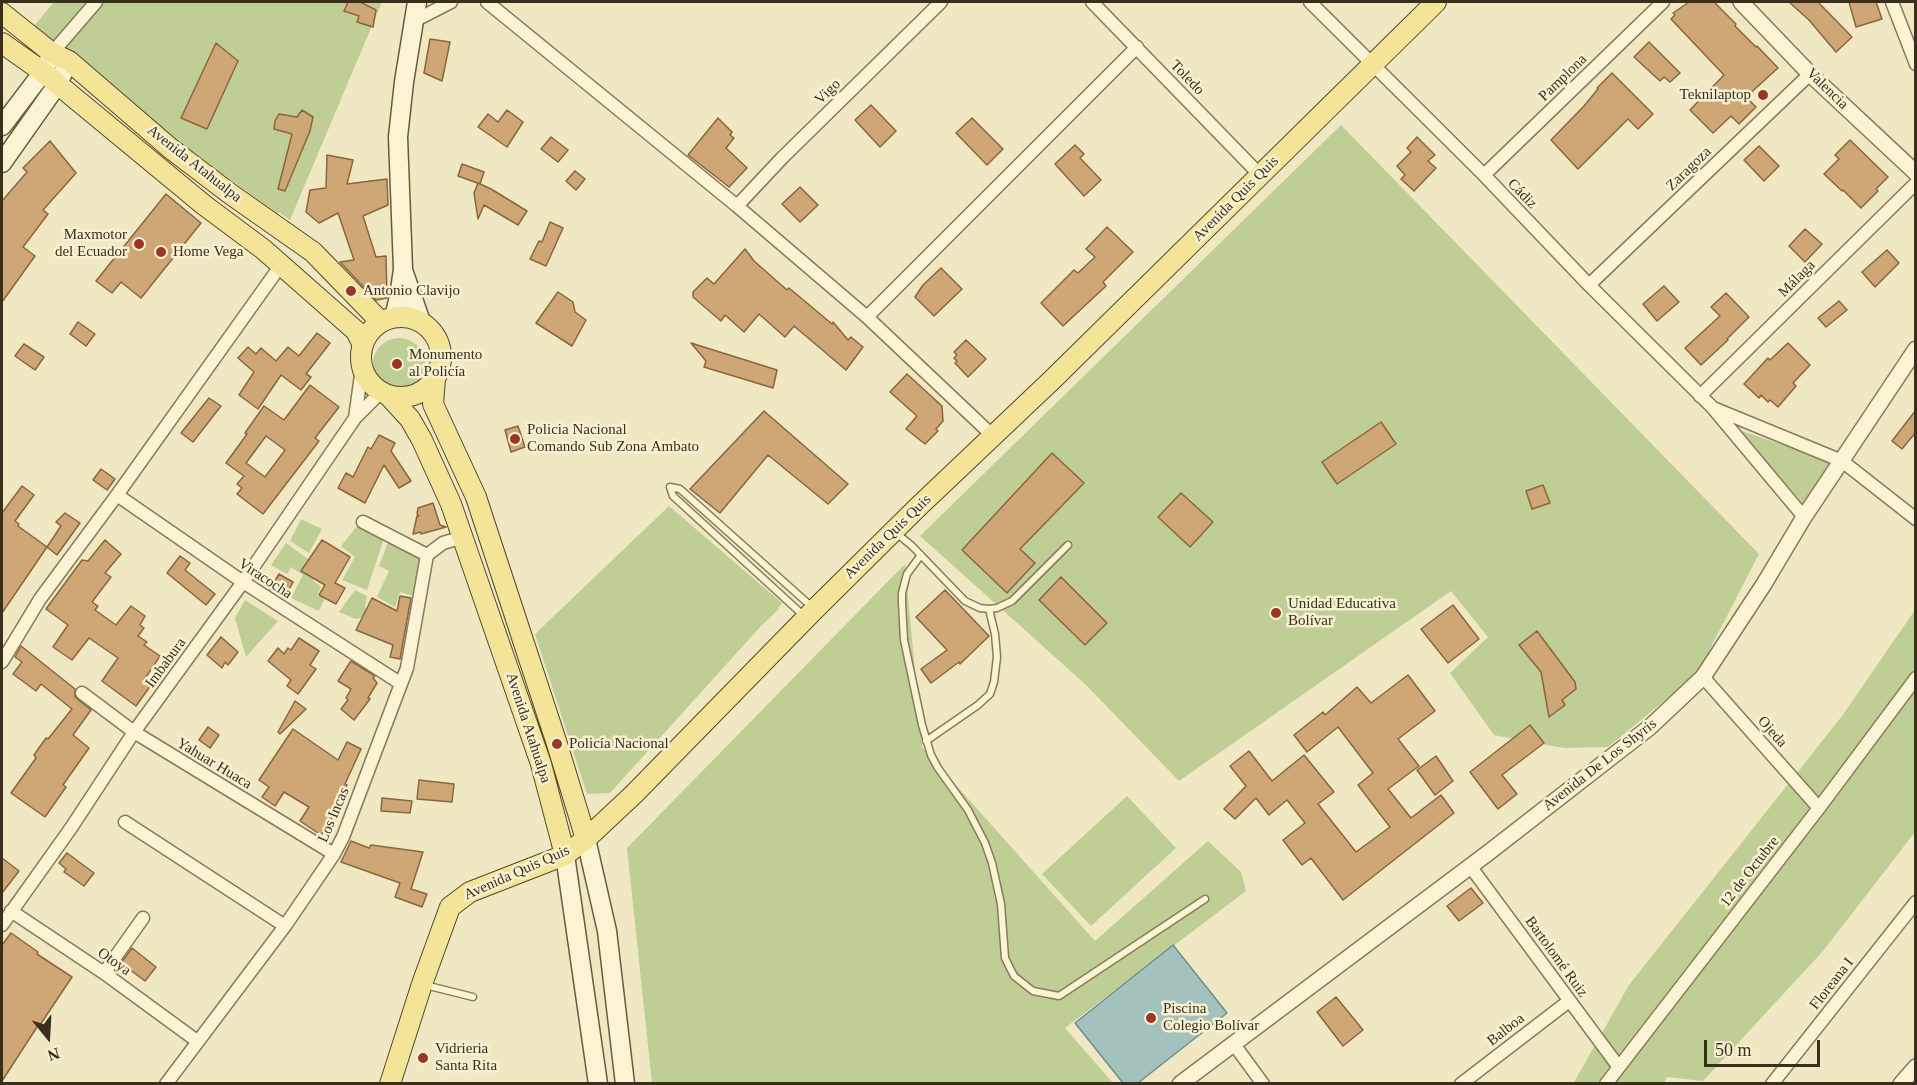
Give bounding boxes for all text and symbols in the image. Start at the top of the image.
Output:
street label: Pamplona [1535,51,1591,105]
street label: Toledo [1166,57,1208,99]
street label: Valencia [1802,65,1852,113]
street label: Vigo [811,75,845,109]
place label: Teknilaptop [1680,86,1751,104]
marker: Teknilaptop [1756,88,1770,102]
street label: Avenida Atahualpa [143,121,245,207]
street label: Zaragoza [1663,143,1715,195]
street label: Avenida Quis Quis [1189,152,1283,246]
street label: Cádiz [1503,175,1541,213]
place label: Maxmotor del Ecuador [55,226,127,261]
marker: Maxmotor del Ecuador [132,237,146,251]
place label: Home Vega [173,243,243,261]
marker: Home Vega [154,245,168,259]
street label: Málaga [1775,257,1819,301]
place label: Antonio Clavijo [363,282,460,300]
marker: Antonio Clavijo [344,284,358,298]
place label: Monumento al Policía [409,346,482,381]
marker: Monumento al Policía [390,357,404,371]
place label: Policia Nacional Comando Sub Zona Ambato [527,421,699,456]
marker: Policia Nacional Comando Sub Zona Ambato [508,432,522,446]
street label: Avenida Quis Quis [841,491,935,583]
street label: Viracocha [235,555,295,603]
place label: Unidad Educativa Bolívar [1288,595,1396,630]
marker: Unidad Educativa Bolívar [1269,606,1283,620]
street label: Imbabura [142,634,190,692]
street label: Avenida Atahualpa [502,670,554,786]
street label: Ojeda [1753,713,1791,751]
street label: Avenida De Los Shyris [1540,715,1660,815]
street label: Yahuar Huaca [173,734,255,794]
place label: Policía Nacional [569,735,669,753]
marker: Policía Nacional [550,737,564,751]
street label: Los Incas [314,785,354,845]
street label: 12 de Octubre [1717,833,1783,911]
street label: Avenida Quis Quis [461,842,573,904]
street label: Bartolomé Ruiz [1521,913,1591,1001]
street label: Otoya [94,944,134,980]
street label: Floreana I [1806,954,1858,1014]
place label: Piscina Colegio Bolívar [1163,1000,1259,1035]
north arrow [18,1007,78,1067]
street label: Balboa [1484,1010,1528,1050]
marker: Piscina Colegio Bolívar [1144,1011,1158,1025]
scale bar [1707,1028,1822,1066]
place label: Vidrieria Santa Rita [435,1040,497,1075]
text: 50 m [1715,1040,1752,1060]
text: N [46,1045,62,1064]
marker: Vidrieria Santa Rita [416,1051,430,1065]

